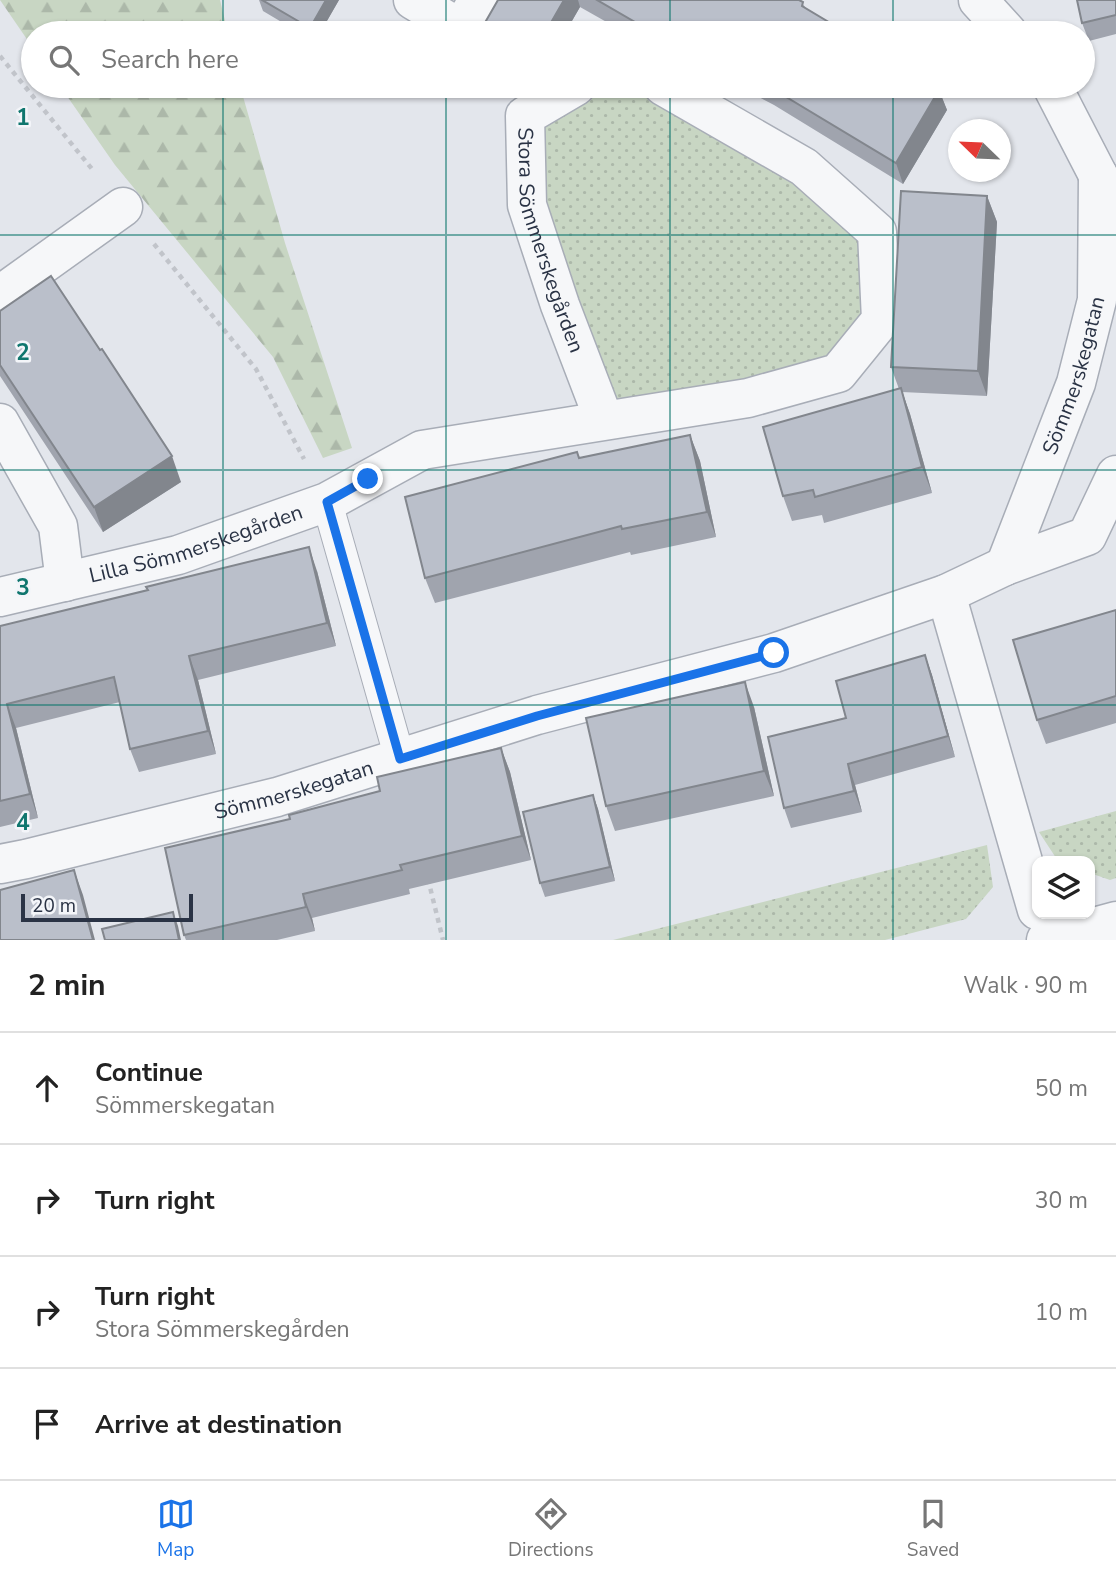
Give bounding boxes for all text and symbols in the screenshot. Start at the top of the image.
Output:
search box [21,21,1095,98]
icon: search [45,41,83,79]
text: Search here [101,42,239,77]
text: 1 [16,102,30,133]
north arrow [948,119,1011,182]
street label: Stora Sömmerskegården [511,127,591,357]
street label: Sömmerskegatan [1036,293,1111,459]
text: 2 [16,337,30,368]
route end [352,463,383,494]
street label: Lilla Sömmerskegården [86,498,306,590]
text: 3 [16,572,30,603]
route start [758,637,789,668]
street label: Sömmerskegatan [211,753,377,826]
text: 4 [16,807,30,838]
map controls [1032,856,1095,919]
button: layers [1032,856,1095,919]
scale bar [21,891,192,923]
text: 20 m [32,893,76,919]
text: 2 min [28,965,106,1006]
text: Walk · 90 m [963,970,1088,1001]
text: Continue [95,1055,203,1090]
icon: ahead [28,1069,66,1107]
text: 50 m [1035,1073,1088,1104]
text: Sömmerskegatan [95,1090,275,1121]
icon: right [28,1181,66,1219]
text: Turn right [95,1183,214,1218]
text: 30 m [1035,1185,1088,1216]
text: Turn right [95,1279,214,1314]
icon: right [28,1293,66,1331]
text: 10 m [1035,1297,1088,1328]
text: Stora Sömmerskegården [95,1314,350,1345]
icon: arrive [28,1405,66,1443]
text: Arrive at destination [95,1407,342,1442]
tab: Map [157,1495,195,1563]
tab: Directions [508,1495,594,1563]
tab: Saved [907,1495,959,1563]

